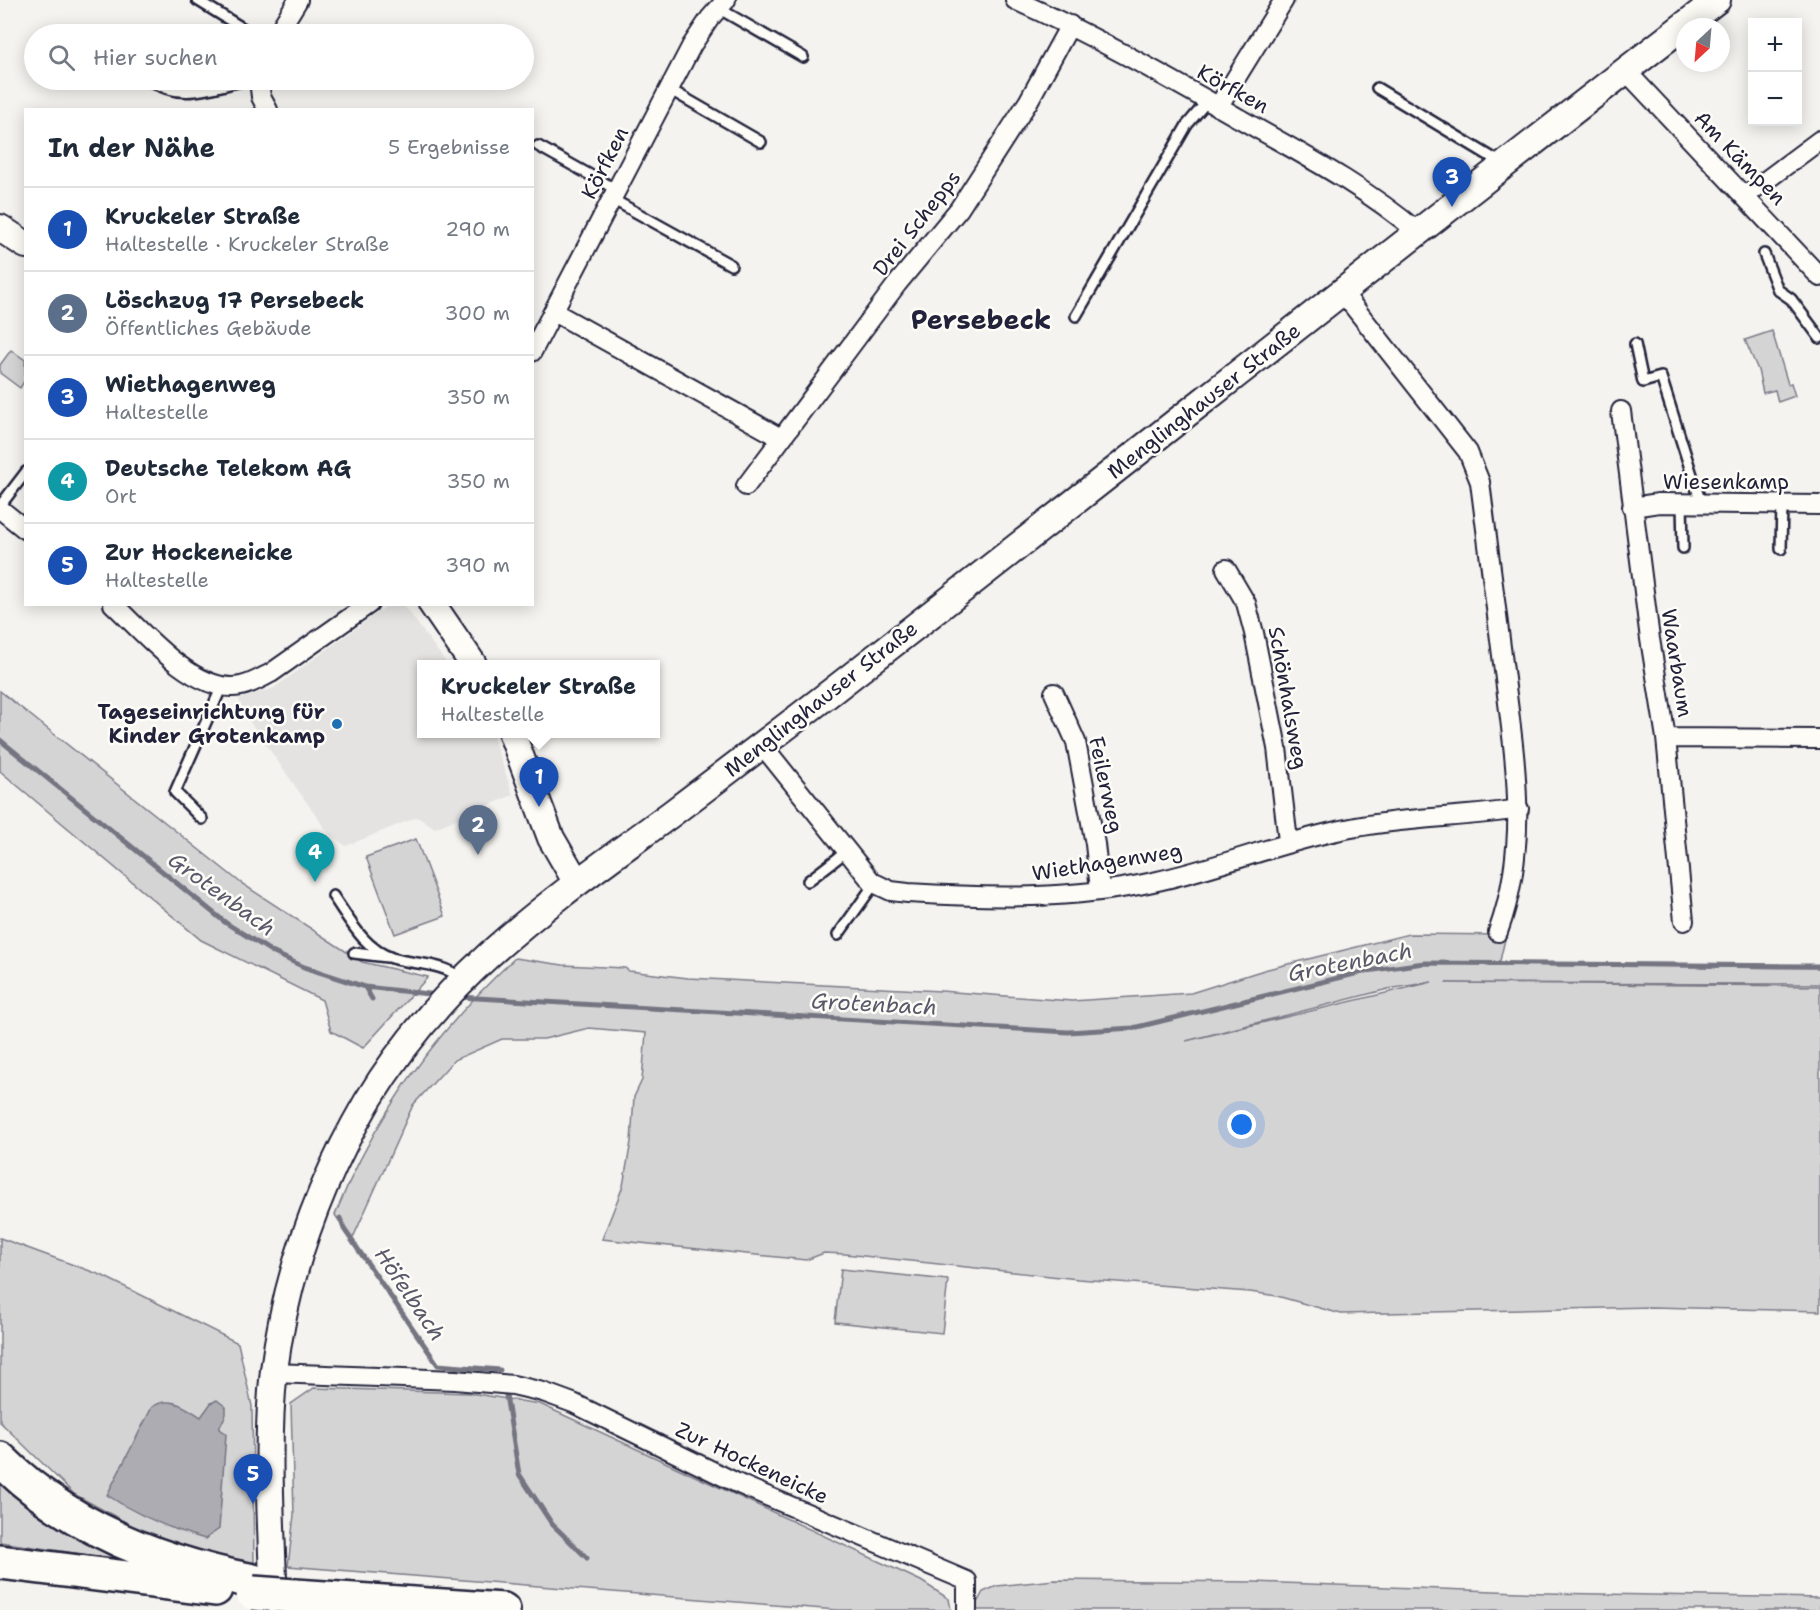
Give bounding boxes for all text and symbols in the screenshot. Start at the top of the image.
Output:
north arrow [1676,18,1730,72]
map controls [1748,18,1802,126]
button: + [1748,18,1802,72]
search box [24,24,534,90]
icon: search [45,41,78,74]
text: Hier suchen [93,43,218,72]
street label: Körfken [1192,58,1274,120]
button: − [1748,72,1802,126]
street label: Am Kämpen [1688,105,1792,211]
street label: Körfken [575,122,635,204]
text: In der Nähe [48,130,215,165]
text: 5 Ergebnisse [388,134,510,160]
pin: 3 [1432,158,1472,207]
street label: Drei Schepps [867,164,967,282]
text: Kruckeler Straße [105,202,300,231]
text: 1 [63,216,72,242]
text: 290 m [445,216,510,242]
text: Haltestelle · Kruckeler Straße [105,231,390,257]
text: Löschzug 17 Persebeck [105,286,364,315]
text: 2 [61,300,75,326]
text: 300 m [444,300,510,326]
district label: Persebeck [911,301,1051,338]
text: Öffentliches Gebäude [105,315,312,341]
street label: Menglinghauser Straße [1101,317,1307,485]
text: Wiethagenweg [105,370,276,399]
text: 3 [61,384,75,410]
text: 350 m [446,384,510,410]
text: Haltestelle [105,399,209,425]
text: Deutsche Telekom AG [105,454,351,483]
text: 4 [61,468,75,494]
text: 350 m [446,468,510,494]
street label: Wiesenkamp [1663,468,1789,496]
text: Ort [105,483,137,509]
text: Zur Hockeneicke [105,538,293,567]
text: 5 [61,552,74,578]
text: 390 m [445,552,510,578]
text: Haltestelle [105,567,209,593]
street label: Waarbaum [1655,607,1699,719]
street label: Menglinghauser Straße [718,615,924,783]
street label: Schönhalsweg [1262,624,1314,772]
popup [417,660,660,738]
text: Kruckeler Straße [441,672,636,701]
place label: Tageseinrichtung für Kinder Grotenkamp [98,698,325,750]
text: Haltestelle [441,701,544,727]
marker: Tageseinrichtung für Kinder Grotenkamp [330,717,344,731]
street label: Feilerweg [1082,734,1130,836]
pin: 1 [520,758,558,807]
pin: 2 [458,806,498,855]
pin: 4 [296,832,334,882]
street label: Wiethagenweg [1030,836,1184,888]
water label: Grotenbach [163,845,281,943]
water label: Grotenbach [1285,936,1415,988]
water label: Grotenbach [810,986,938,1022]
your location [1227,1110,1256,1139]
water label: Höfelbach [368,1241,452,1347]
street label: Zur Hockeneicke [671,1415,833,1511]
pin: 5 [234,1454,272,1504]

